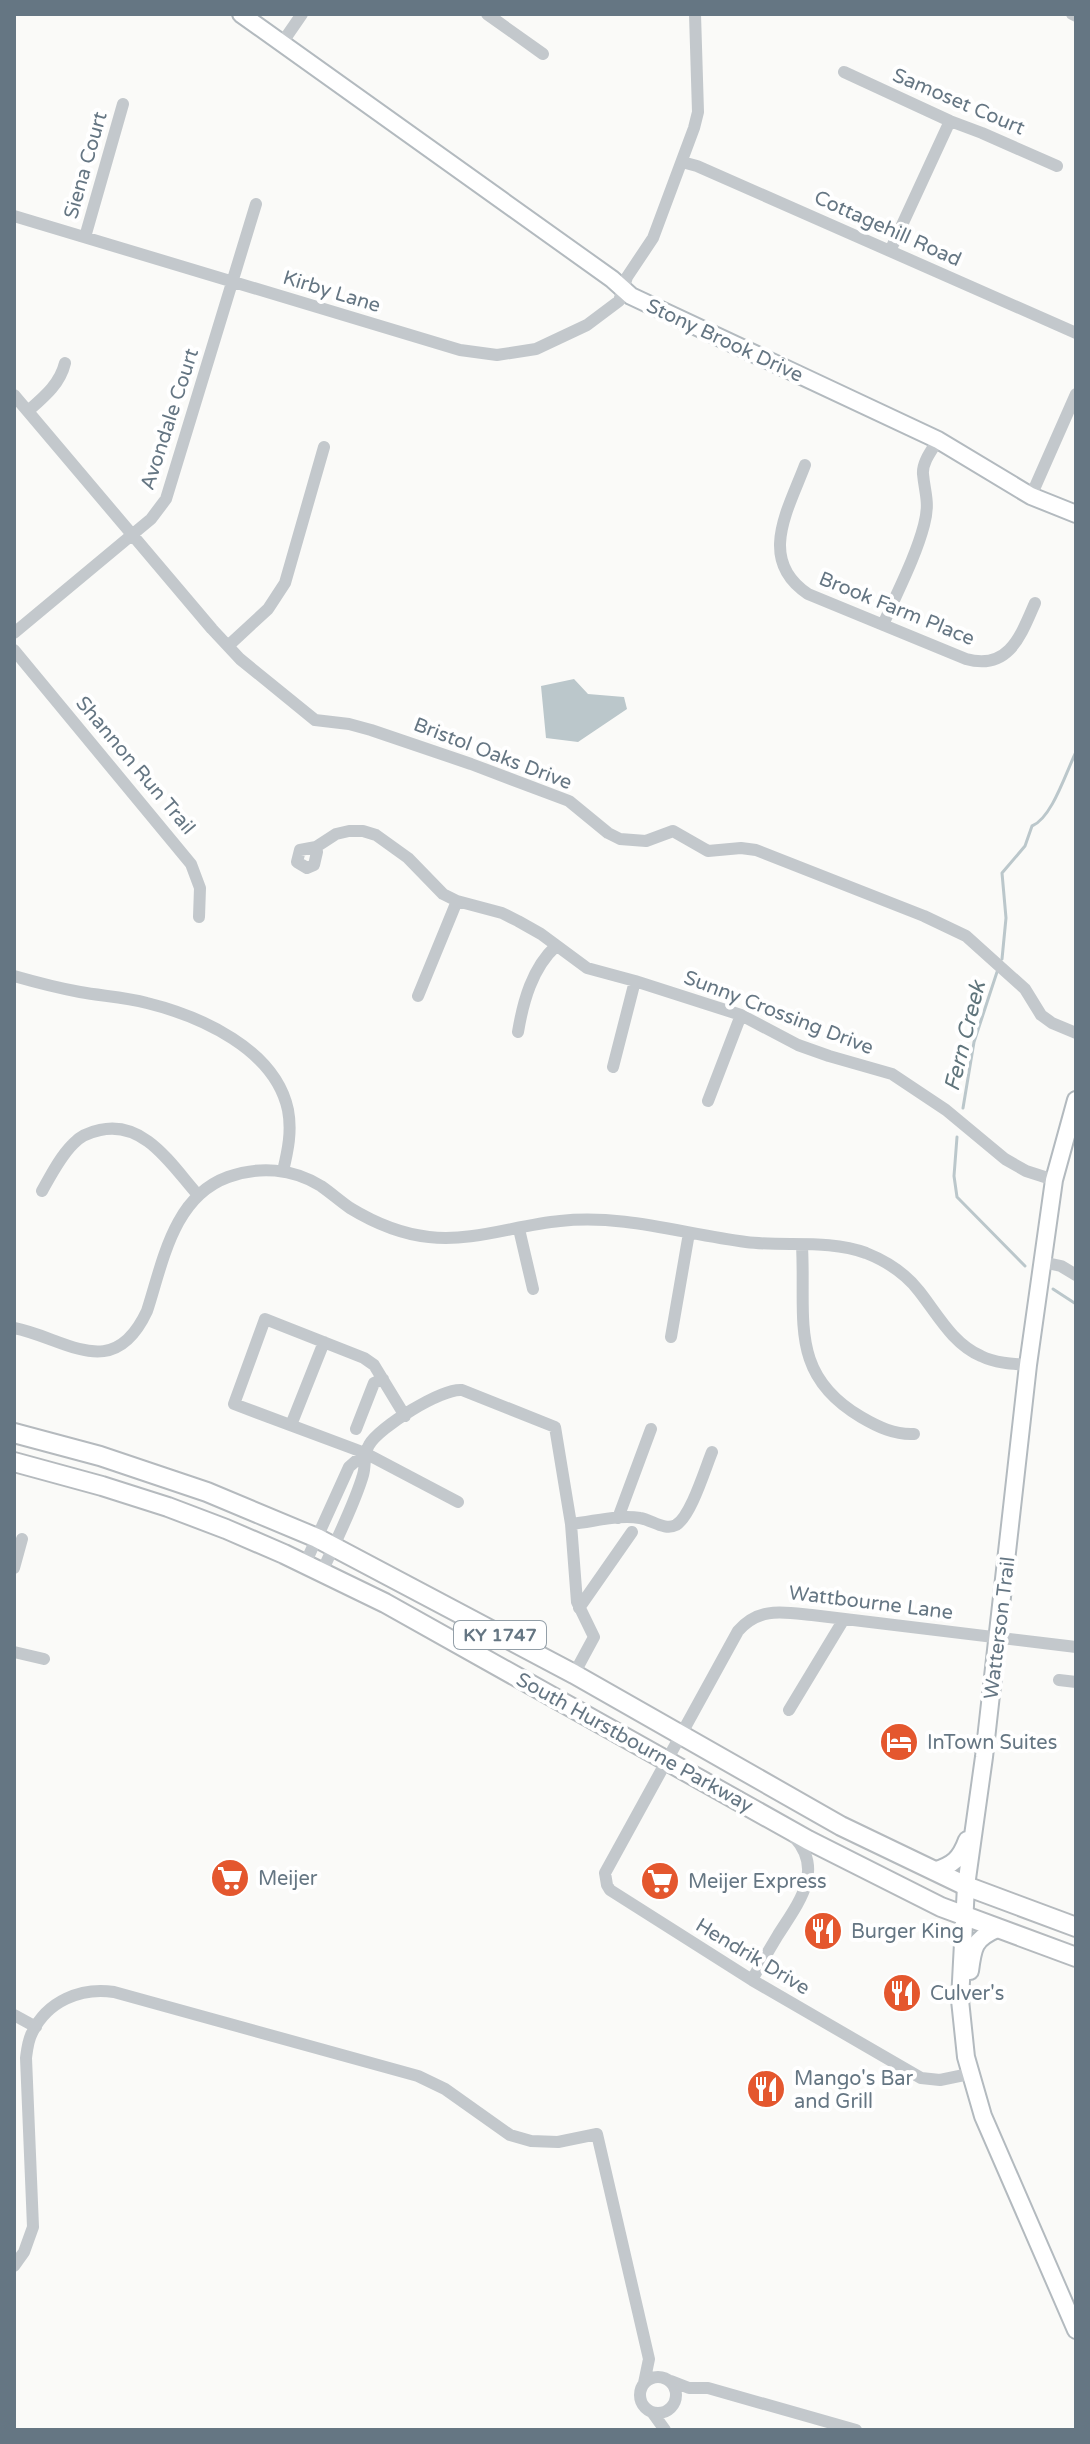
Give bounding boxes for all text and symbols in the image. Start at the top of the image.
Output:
street label: Samoset Court [889,63,1029,141]
street label: Siena Court [59,109,113,222]
street label: Cottagehill Road [810,186,965,272]
street label: Kirby Lane [280,266,383,318]
street label: Stony Brook Drive [642,294,807,388]
street label: Avondale Court [136,345,204,493]
street label: Brook Farm Place [815,567,978,651]
street label: Shannon Run Trail [70,692,200,840]
street label: Bristol Oaks Drive [410,713,575,795]
street label: Sunny Crossing Drive [680,966,877,1060]
water label: Fern Creek [939,977,992,1094]
street label: Watterson Trail [979,1555,1021,1701]
street label: Wattbourne Lane [787,1581,954,1625]
road number: KY 1747 [454,1621,546,1649]
street label: South Hurstbourne Parkway [512,1668,757,1818]
hotel icon: InTown Suites [878,1721,920,1763]
place label: InTown Suites [927,1731,1057,1755]
supermarket icon: Meijer [209,1857,251,1899]
supermarket icon: Meijer Express [639,1860,681,1902]
place label: Meijer [258,1867,318,1891]
place label: Meijer Express [688,1870,827,1894]
restaurant icon: Burger King [802,1910,844,1952]
street label: Hendrik Drive [691,1913,814,2000]
place label: Burger King [851,1920,964,1944]
restaurant icon: Culver's [881,1972,923,2014]
place label: Culver's [930,1982,1004,2006]
place label: Mango's Bar and Grill [794,2067,914,2114]
restaurant icon: Mango's Bar and Grill [745,2068,787,2110]

